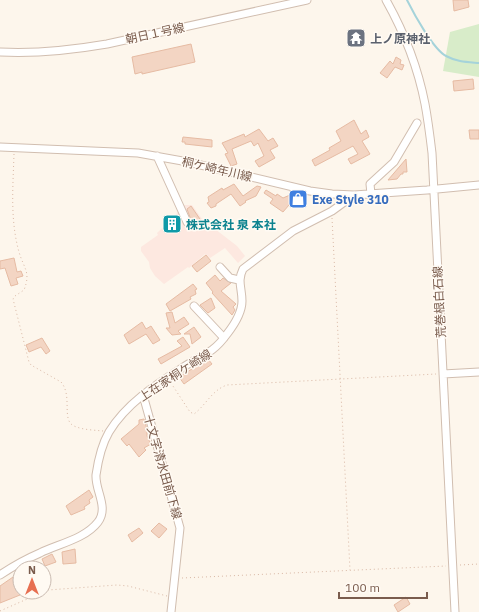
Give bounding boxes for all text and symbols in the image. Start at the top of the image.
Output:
street label: 朝日１号線 [124,19,186,47]
temple icon: 上ノ原神社 [345,27,367,49]
place label: 上ノ原神社 [370,31,430,46]
street label: 桐ケ崎年川線 [180,154,254,184]
shop icon: Exe Style 310 [287,188,309,210]
place label: Exe Style 310 [312,192,389,207]
building icon: 株式会社 泉 本社 [161,213,183,235]
place label: 株式会社 泉 本社 [186,217,276,232]
street label: 荒巻根白石線 [430,266,448,338]
street label: 上在家桐ケ崎線 [136,346,214,404]
street label: 十文字清水田前下線 [141,413,185,521]
north arrow [12,560,52,600]
text: N [28,563,36,577]
scale bar [339,574,427,600]
text: 100 m [345,580,380,595]

